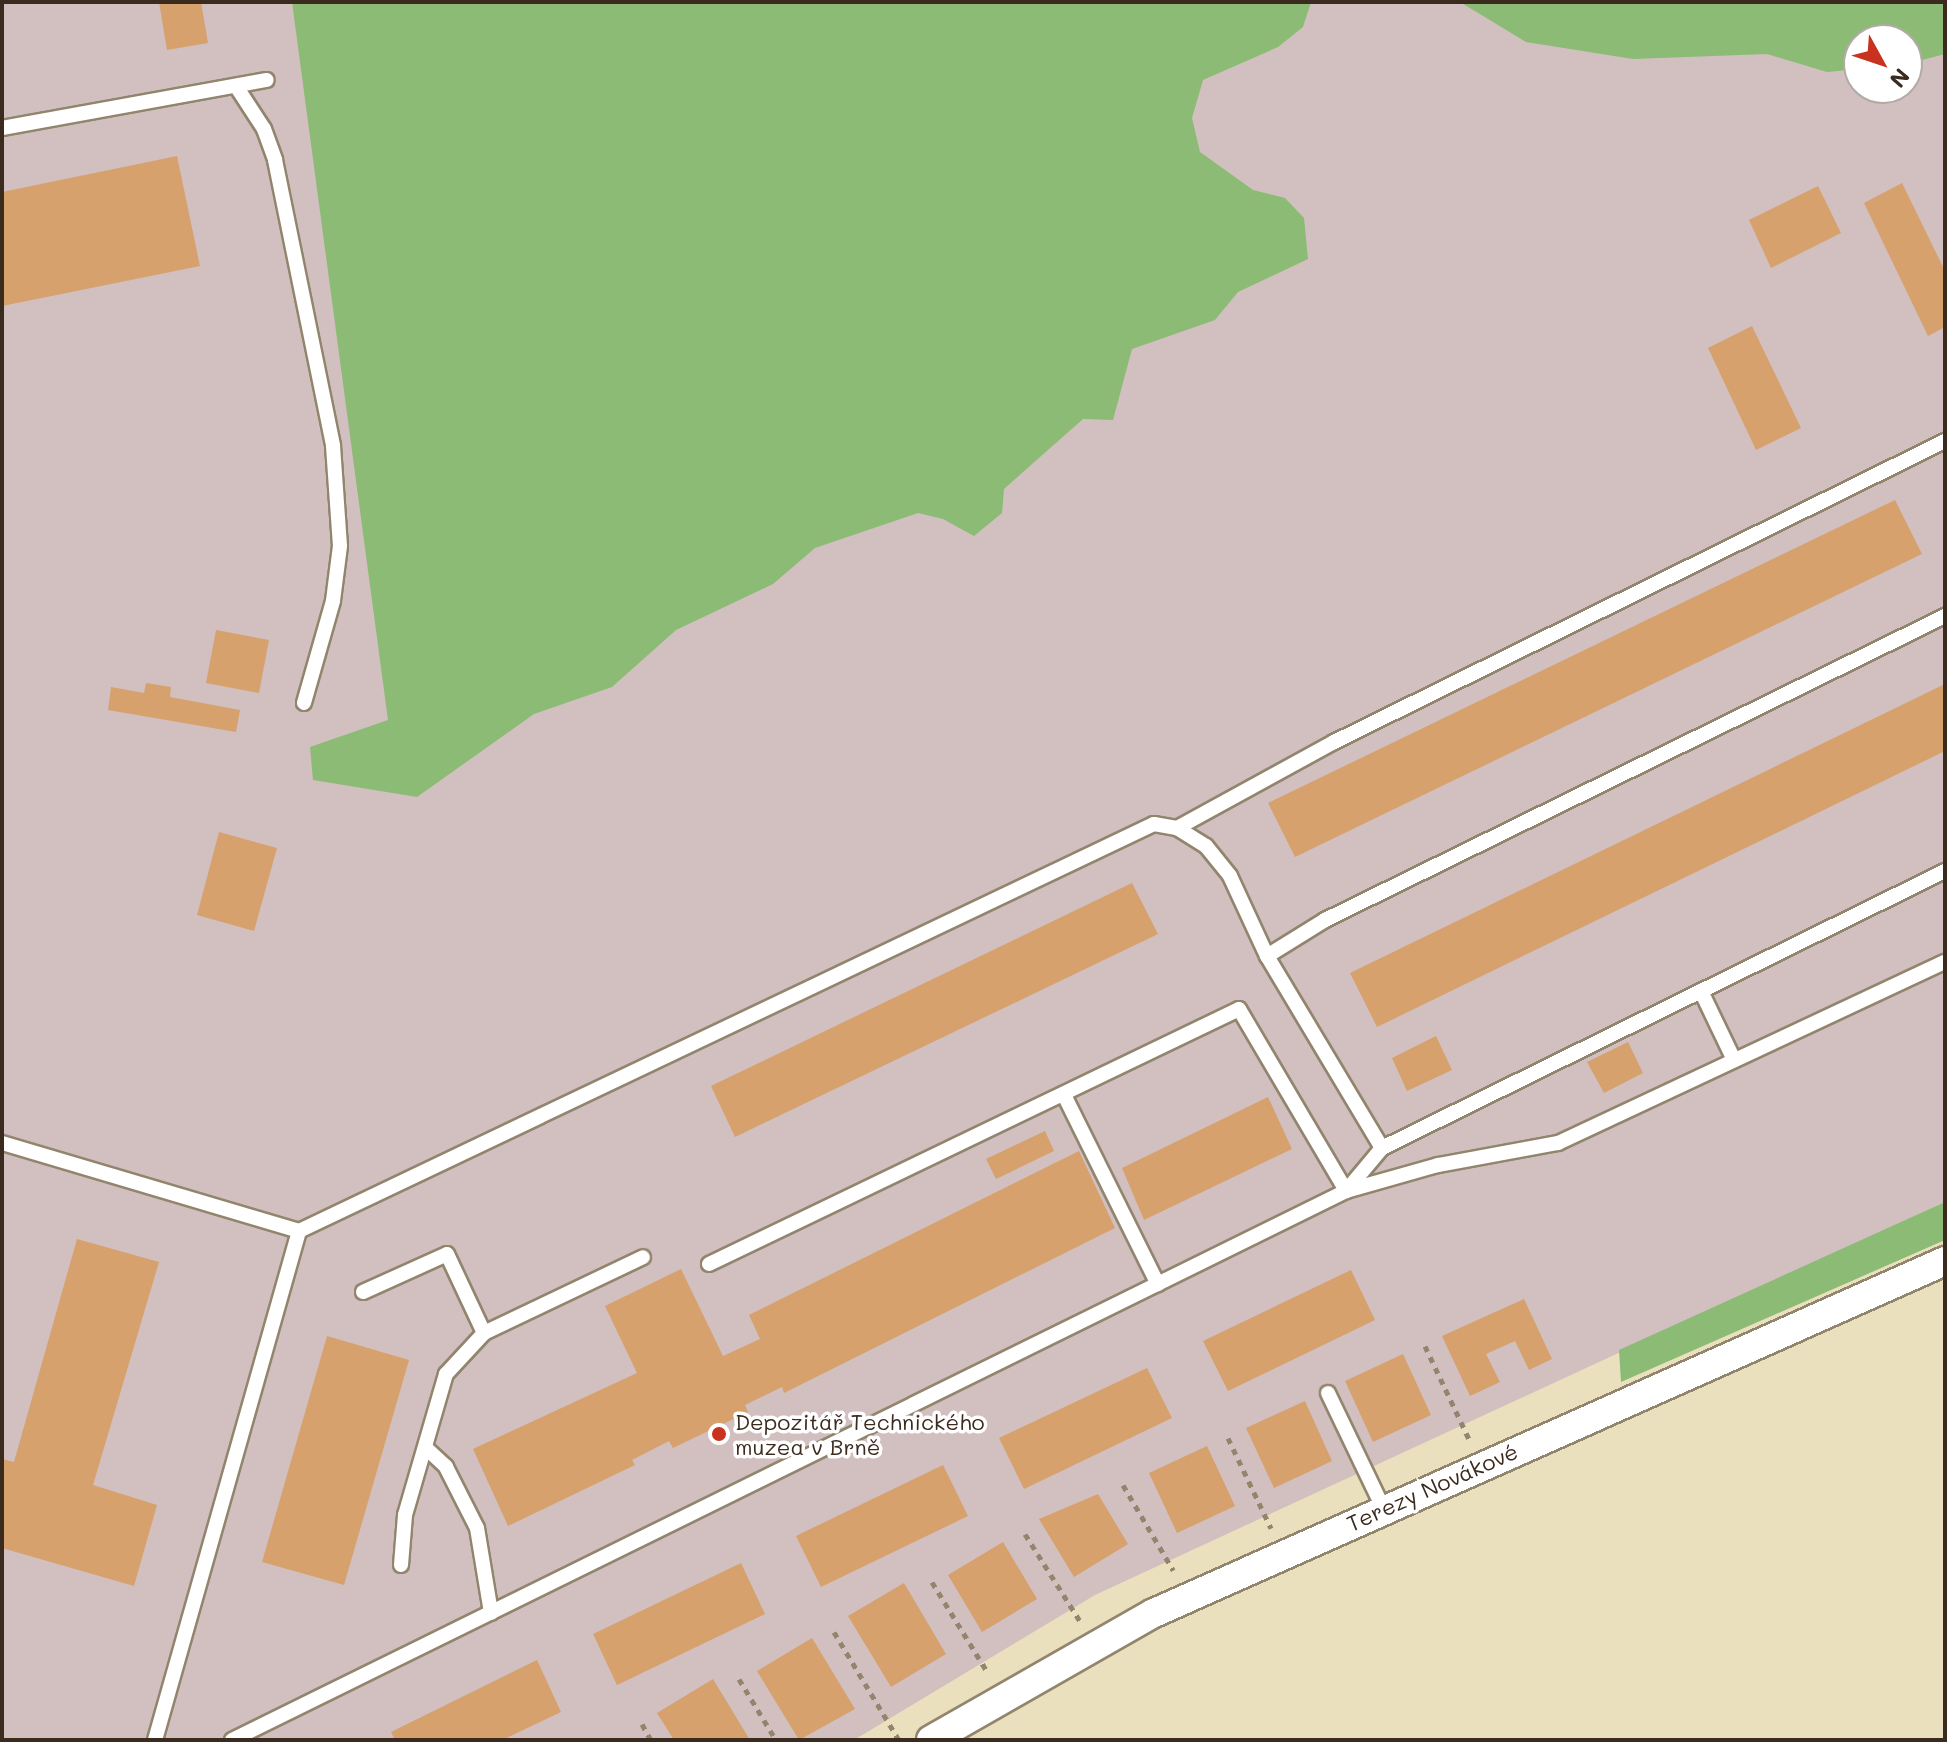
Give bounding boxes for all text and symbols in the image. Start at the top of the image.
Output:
north arrow [1843,24,1923,104]
text: N [1884,63,1917,94]
place label: Depozitář Technického muzea v Brně [735,1408,985,1460]
marker: Depozitář Technického muzea v Brně [710,1425,728,1443]
street label: Terezy Novákové [1342,1437,1522,1537]

